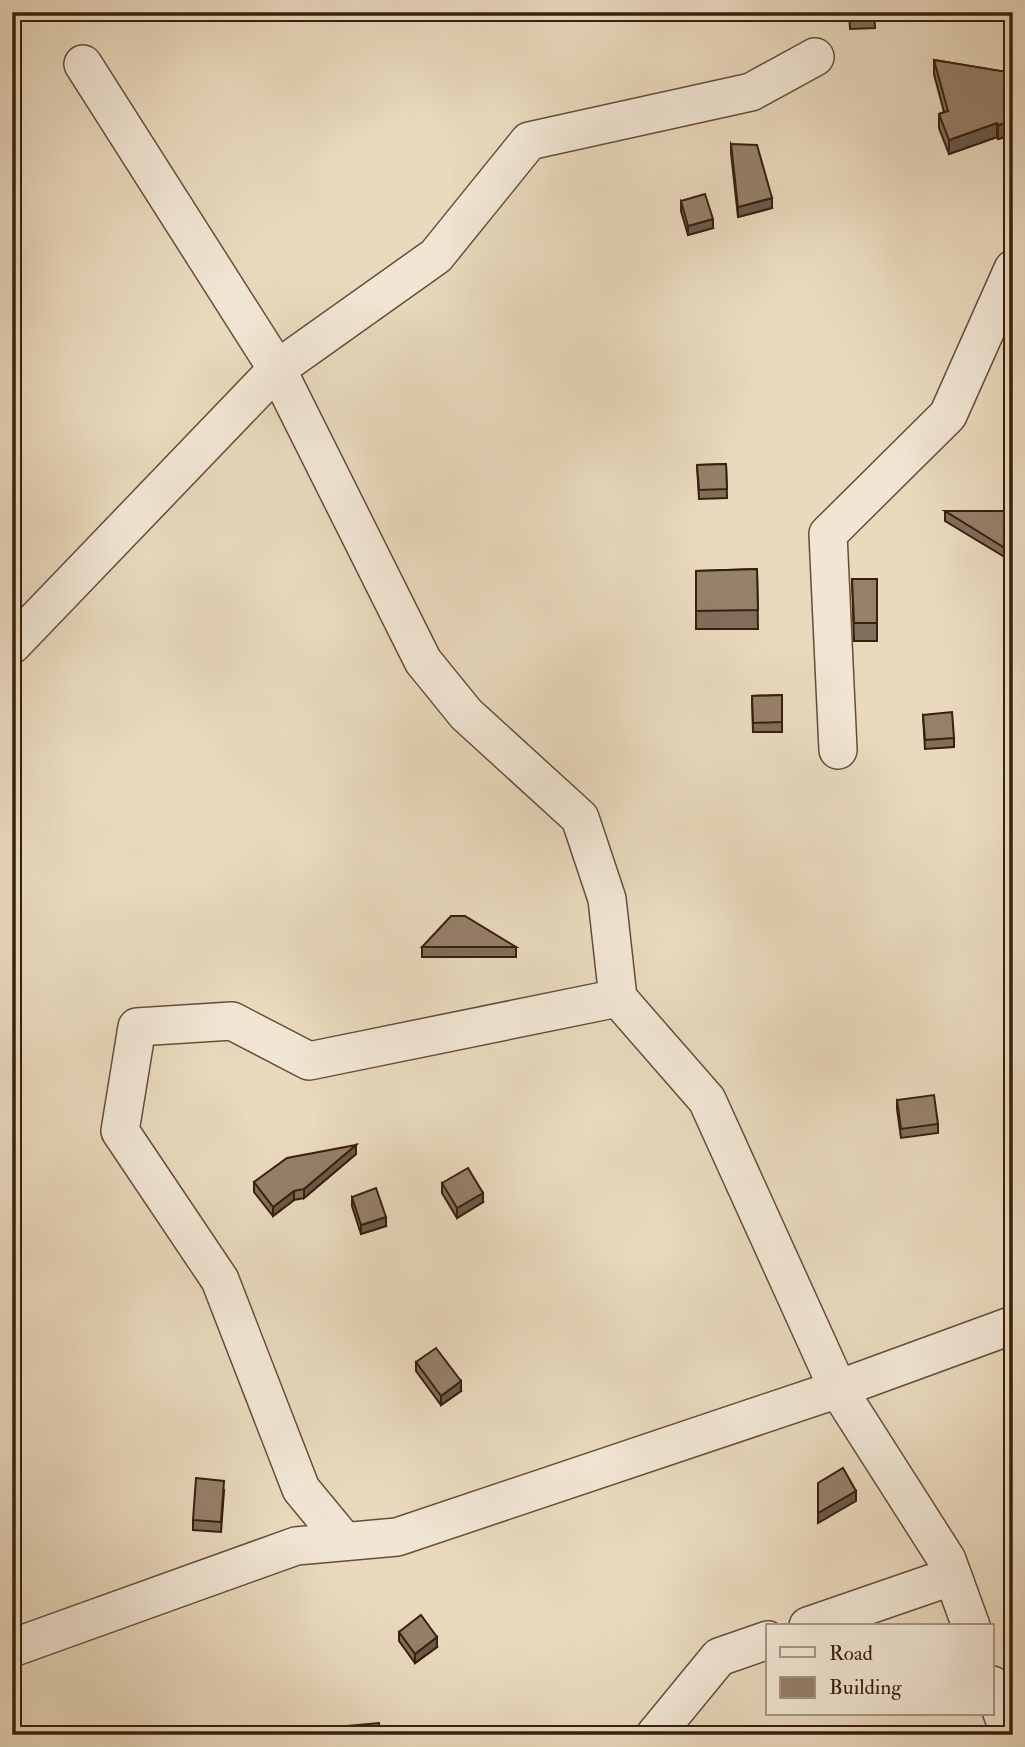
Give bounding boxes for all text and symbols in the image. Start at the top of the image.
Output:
legend [766,1624,993,1716]
text: Road [829,1640,874,1667]
text: Building [829,1674,902,1701]

